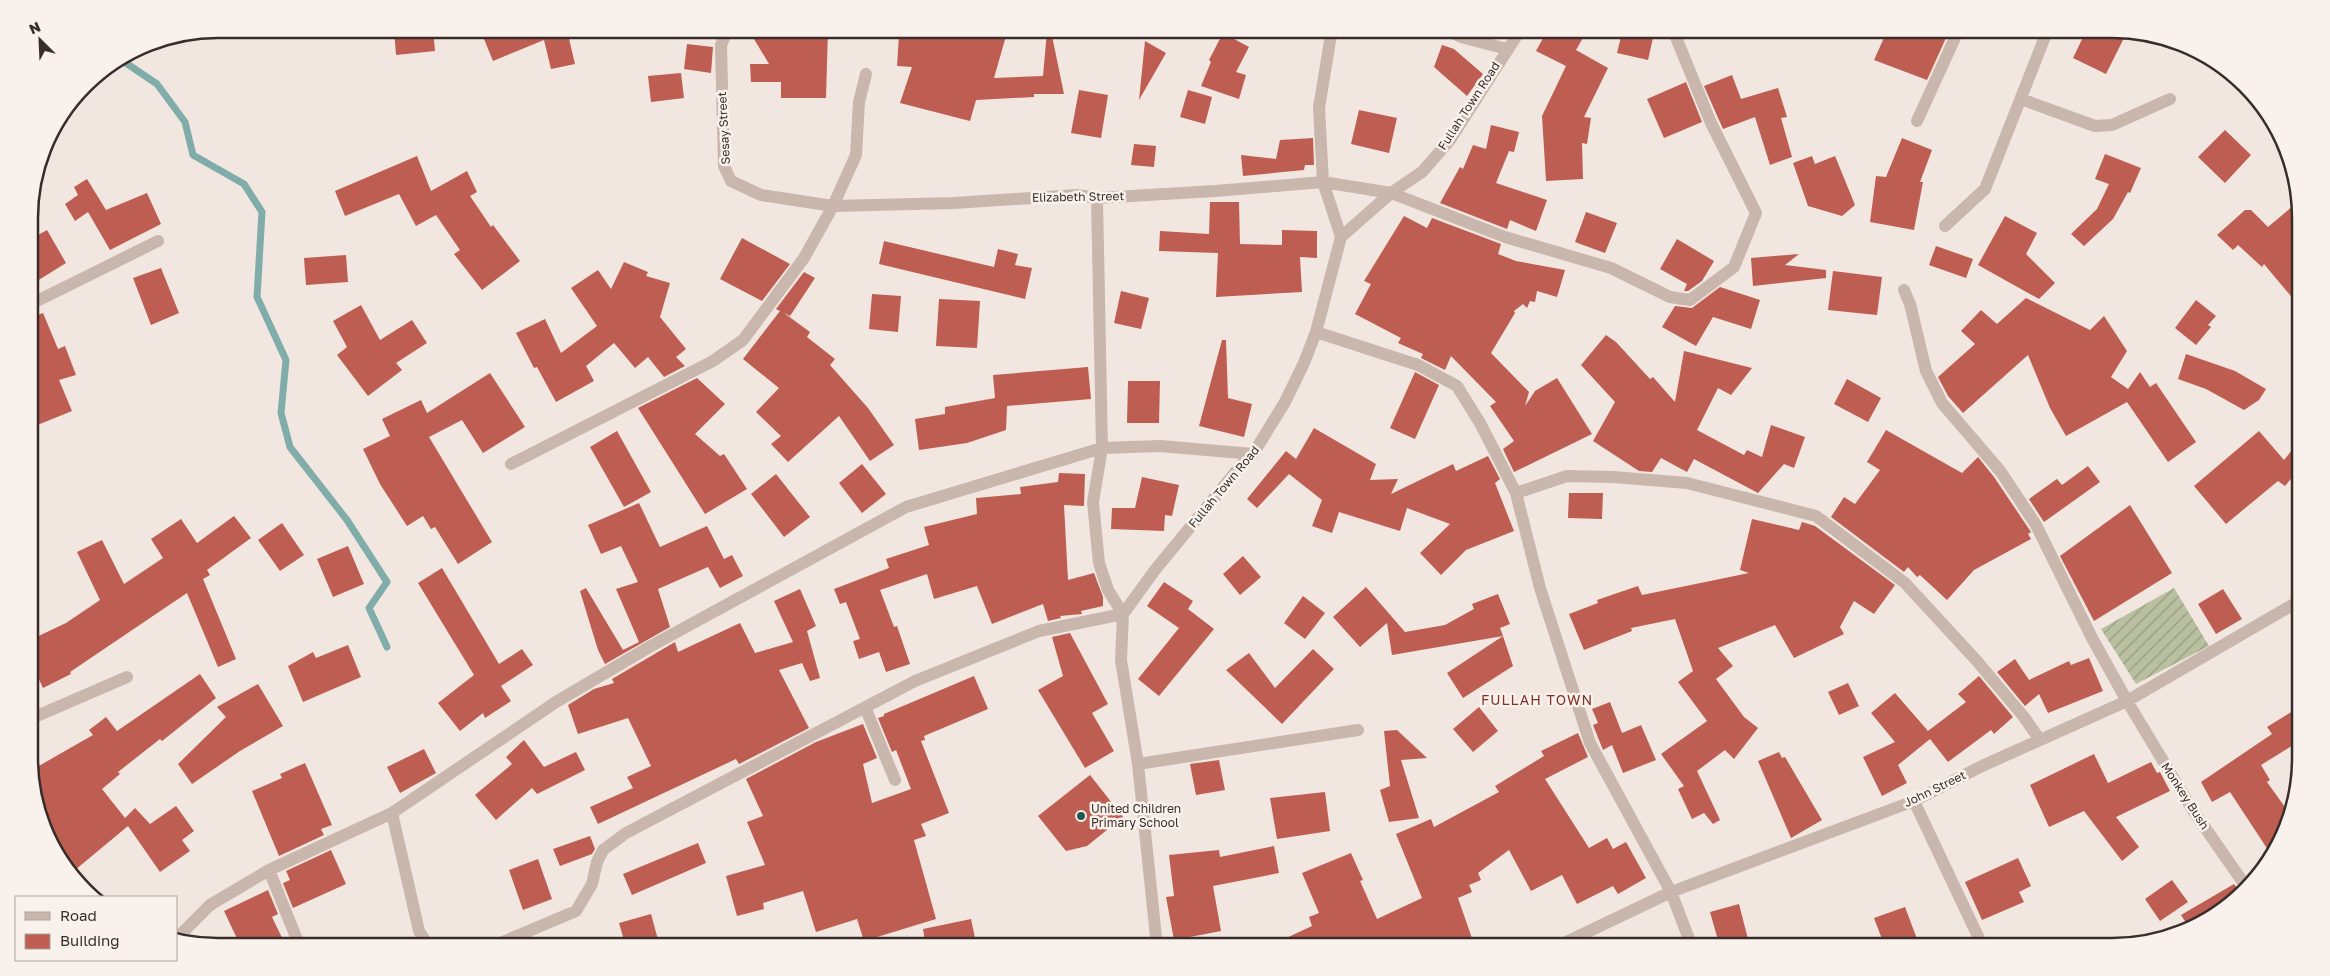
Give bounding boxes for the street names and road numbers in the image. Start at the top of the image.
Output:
street label: Fullah Town Road [1434,59,1503,153]
street label: Sesay Street [714,91,733,165]
street label: Elizabeth Street [1032,188,1124,205]
street label: Fullah Town Road [1185,443,1262,531]
street label: Monkey Bush [2158,759,2213,832]
street label: John Street [1901,767,1968,810]

